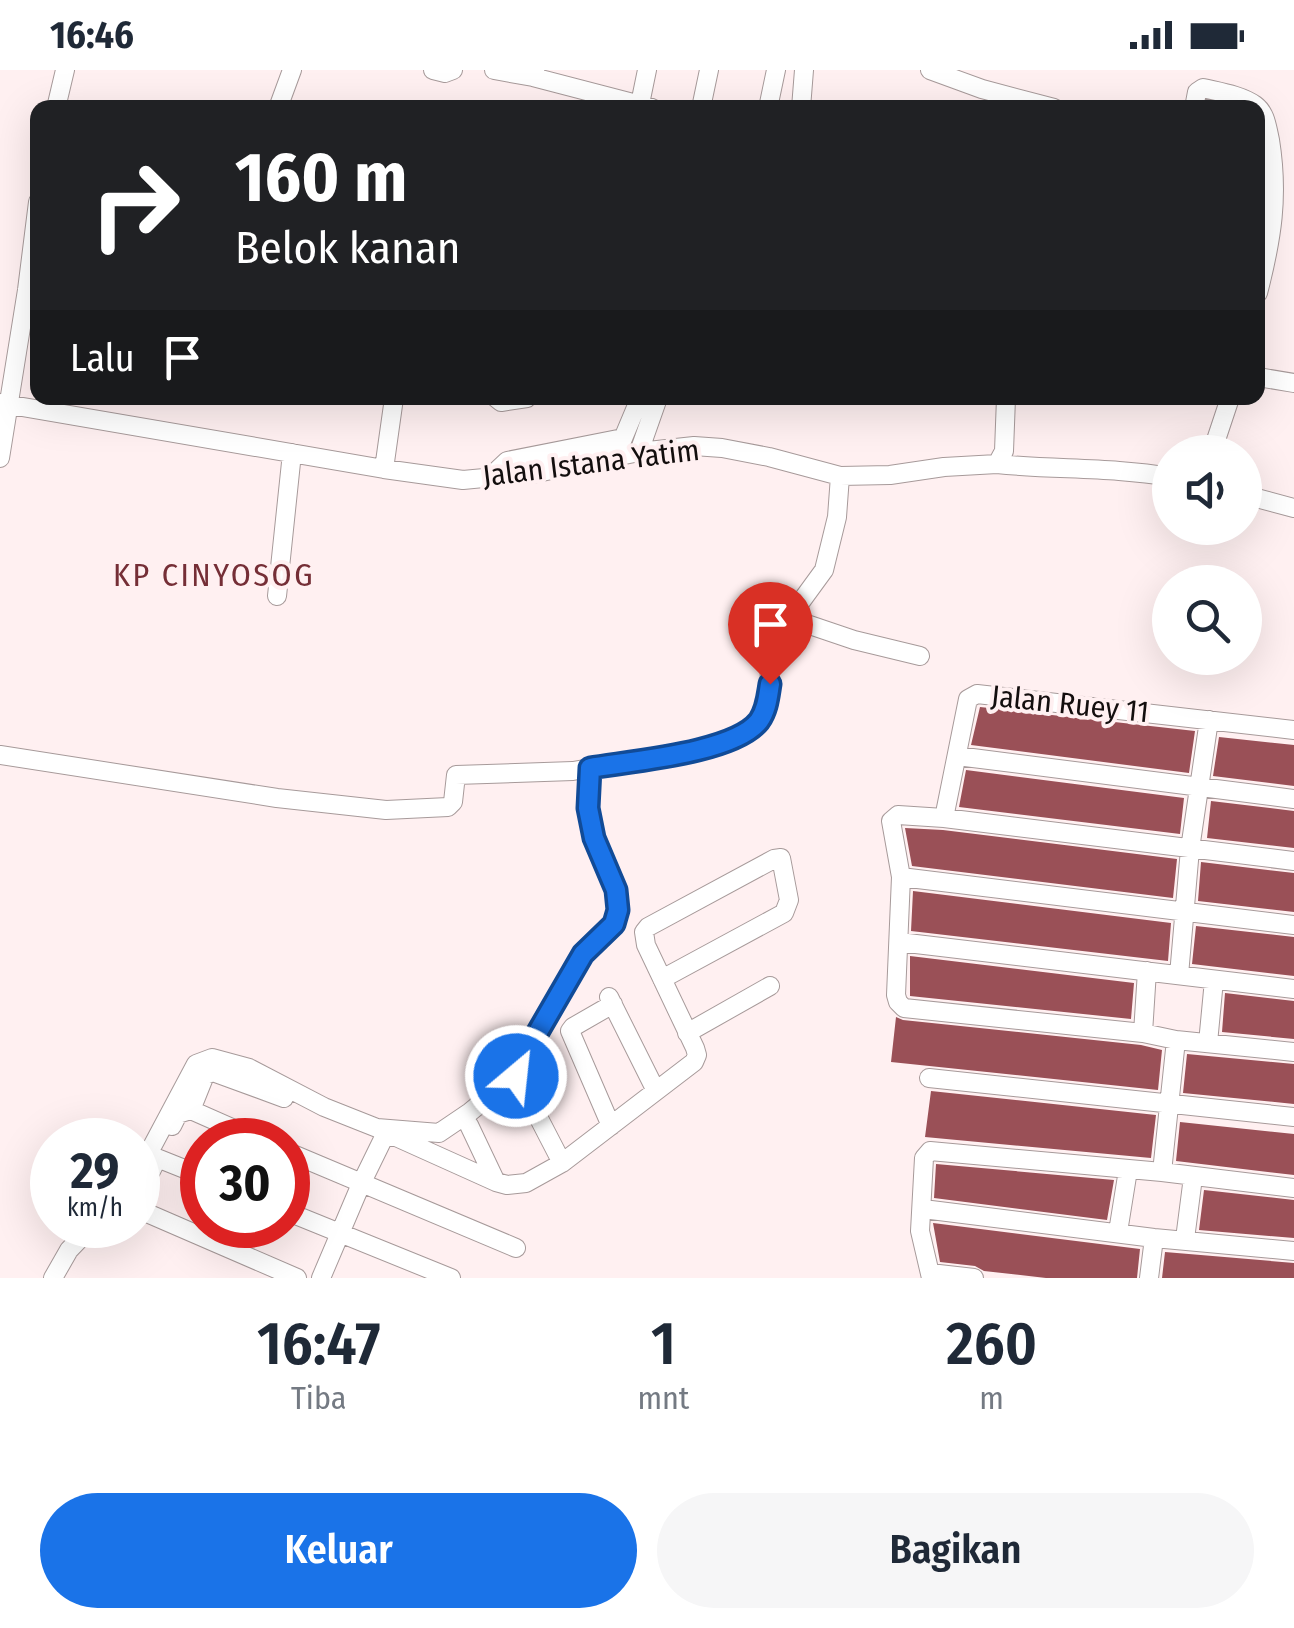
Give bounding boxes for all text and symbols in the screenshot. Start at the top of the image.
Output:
text: 16:46 [50,12,134,58]
text: 160 m [235,136,407,220]
icon: right [70,140,200,270]
text: Belok kanan [235,221,461,275]
icon: arrive [155,330,210,385]
text: Lalu [70,335,135,381]
street label: Jalan Istana Yatim [481,432,701,494]
map controls [1152,435,1262,675]
button: sound [1152,435,1262,545]
district label: KP CINYOSOG [113,556,315,594]
button: search [1152,565,1262,675]
pin [728,582,813,685]
icon: arrive [743,597,798,652]
street label: Jalan Ruey 11 [990,678,1150,730]
position arrow [464,1024,568,1128]
speed limit sign: 30 [180,1118,310,1248]
text: 29 [71,1141,119,1201]
text: km/h [67,1193,123,1223]
text: 16:47 [257,1308,381,1380]
text: 1 [651,1308,676,1380]
text: 260 [946,1308,1037,1380]
text: Tiba [291,1379,346,1417]
text: mnt [637,1379,689,1417]
text: m [979,1379,1004,1417]
button: Keluar [40,1493,637,1608]
button: Bagikan [657,1493,1254,1608]

